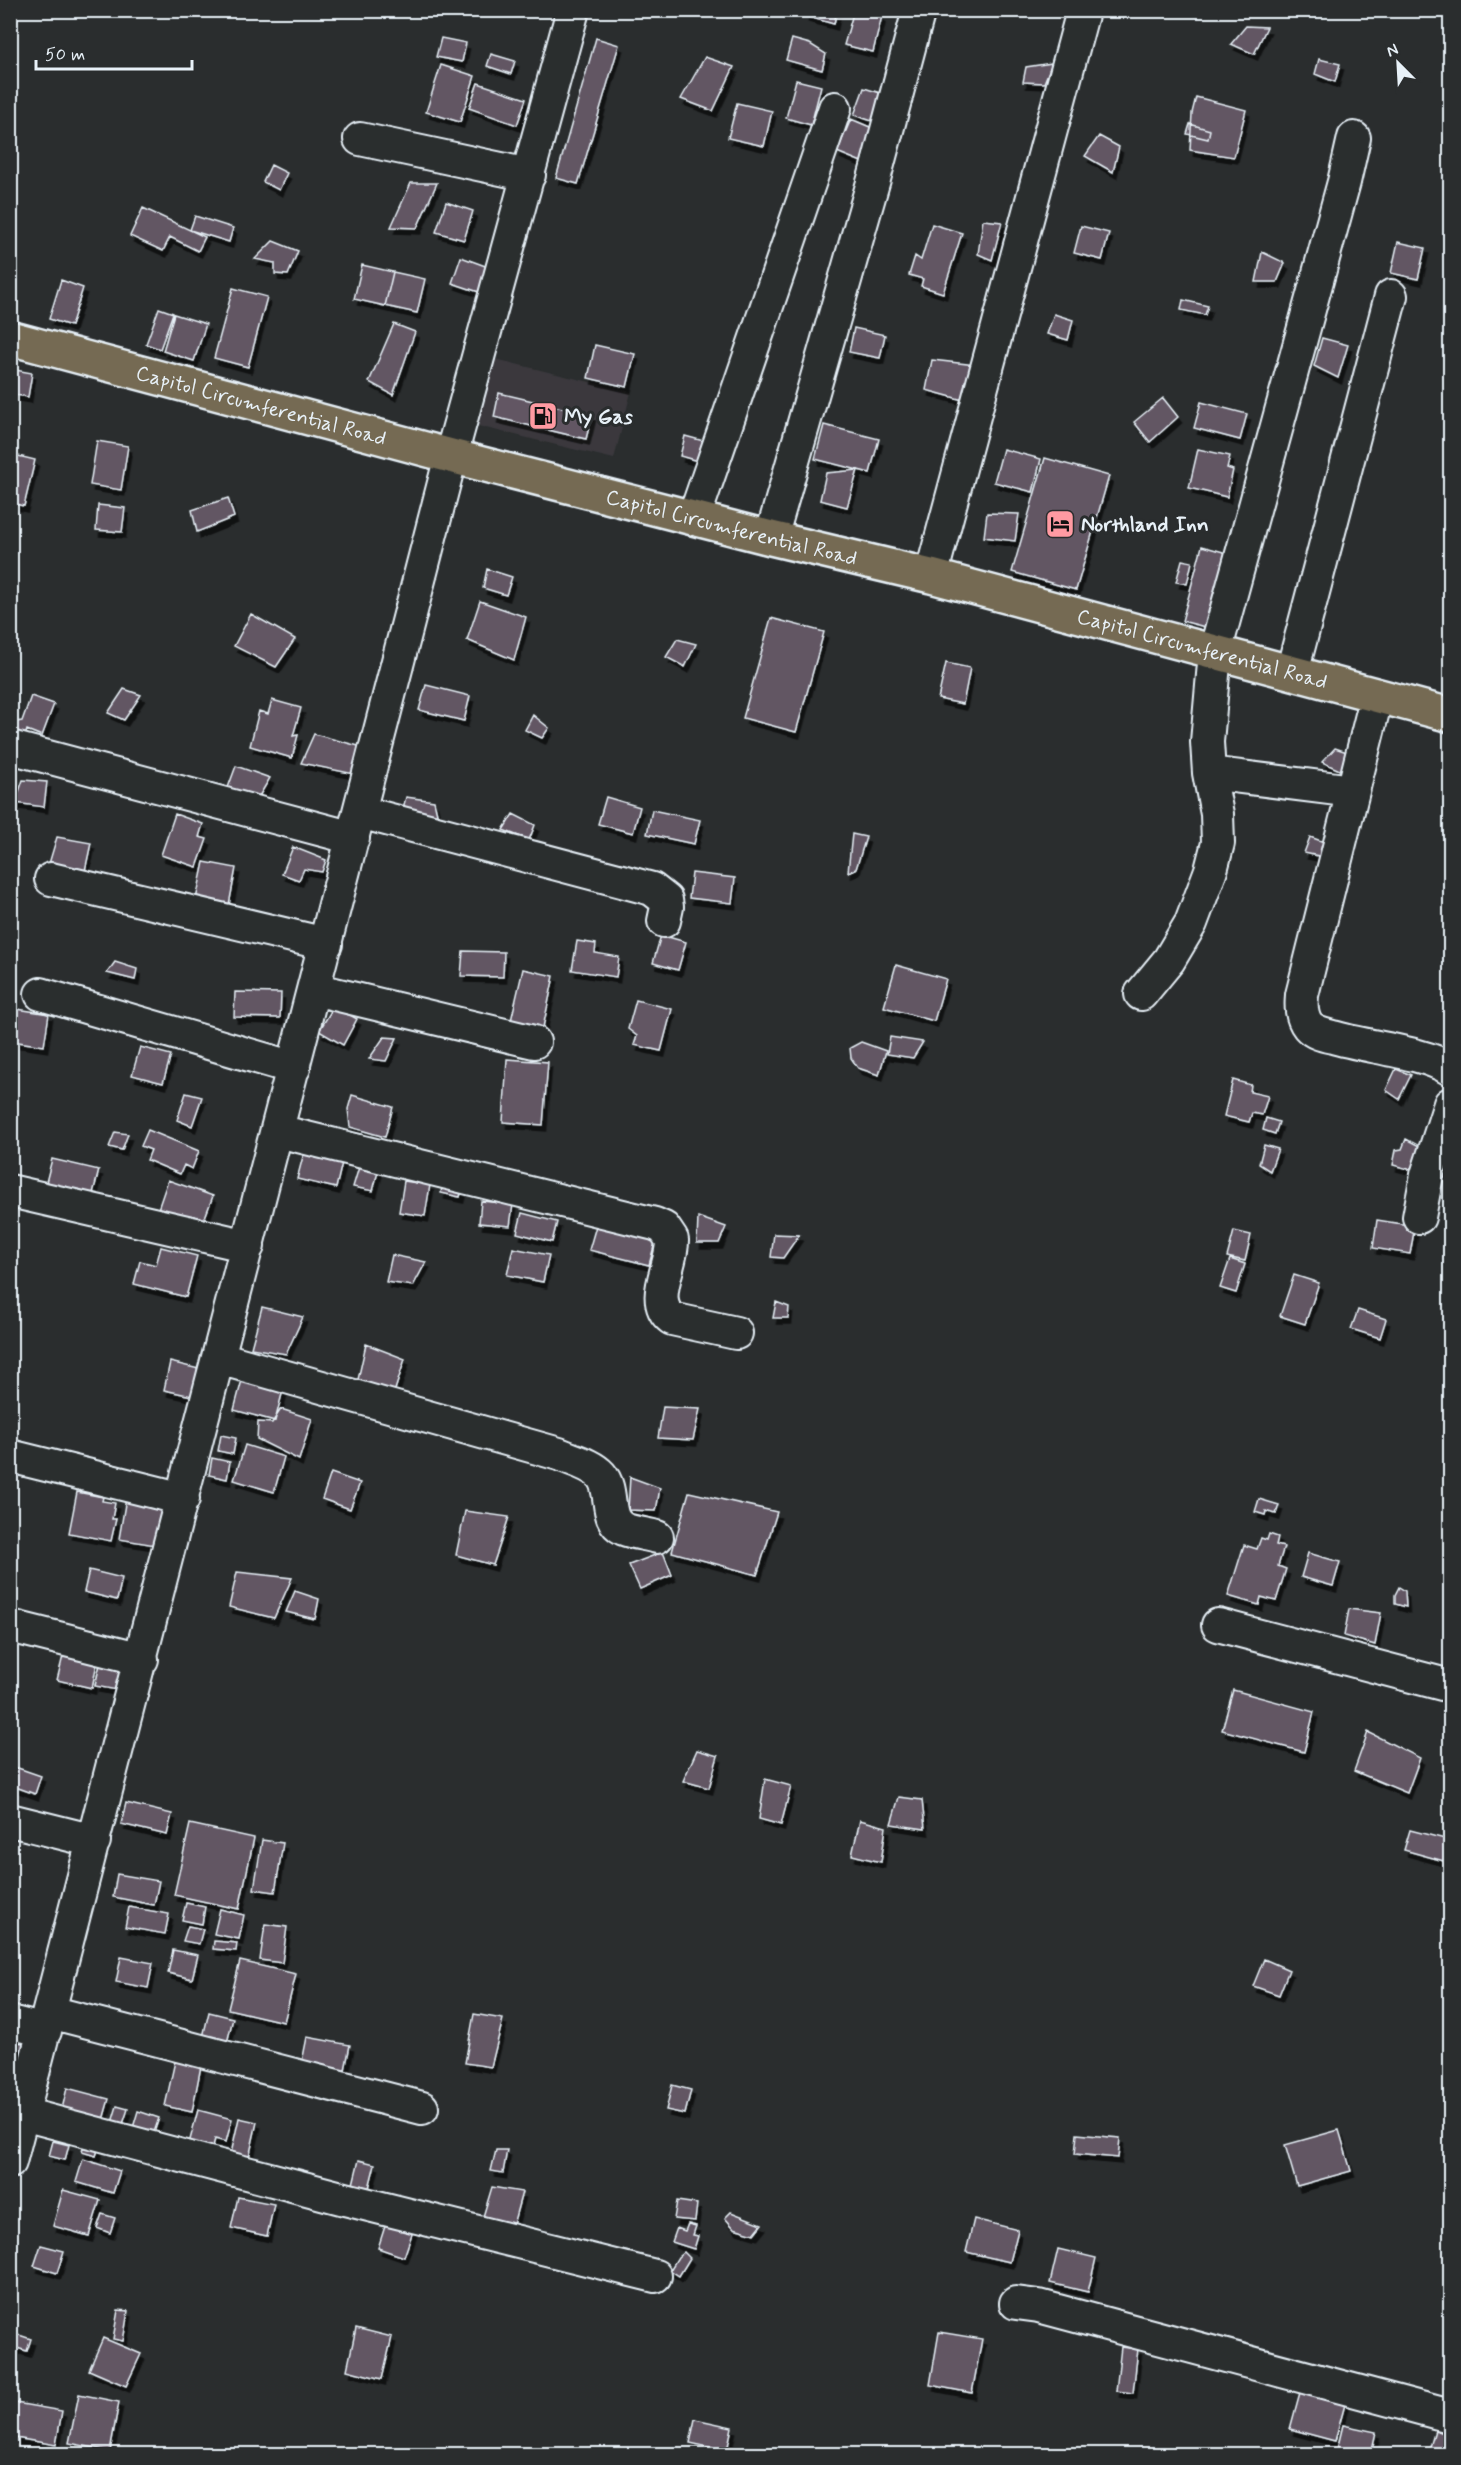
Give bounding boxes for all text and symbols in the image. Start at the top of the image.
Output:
scale bar [36,33,192,71]
north arrow [1368,33,1428,93]
text: N [1383,39,1402,62]
text: 50 m [45,43,85,67]
street label: Capitol Circumferential Road [133,359,389,453]
fuel station icon: My Gas [527,400,559,432]
place label: My Gas [564,403,633,431]
street label: Capitol Circumferential Road [603,483,860,573]
hotel icon: Northland Inn [1044,508,1076,540]
place label: Northland Inn [1081,511,1209,539]
street label: Capitol Circumferential Road [1074,603,1330,696]

